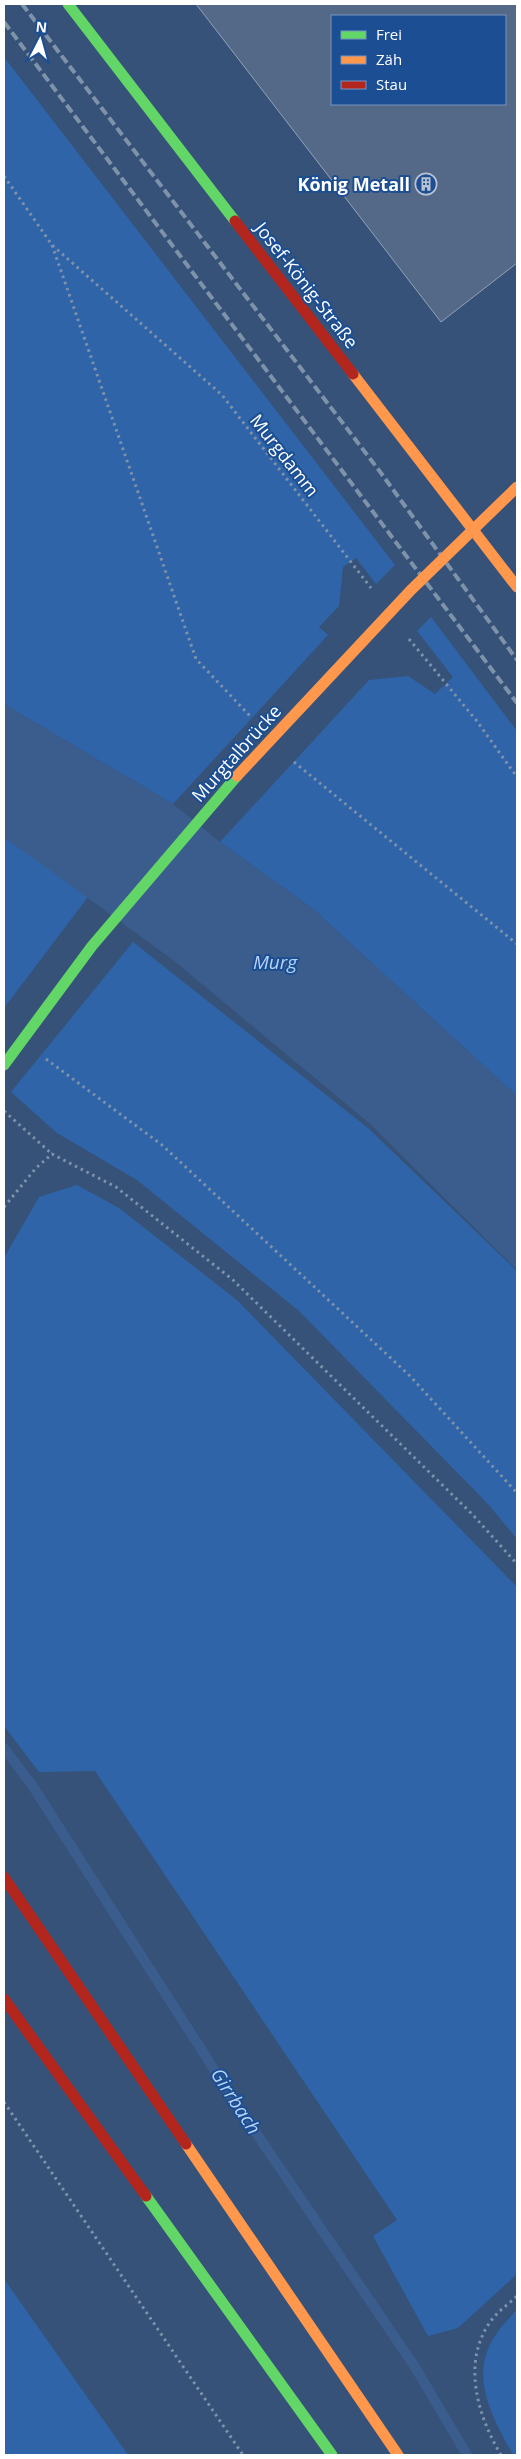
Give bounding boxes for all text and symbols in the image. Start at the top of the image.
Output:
north arrow [15,15,65,65]
legend [331,15,506,105]
text: N [35,17,48,37]
text: Frei [376,24,402,44]
text: Zäh [376,49,402,69]
text: Stau [376,74,407,94]
place label: König Metall [297,172,410,196]
building icon: König Metall [414,172,438,196]
street label: Josef-König-Straße [249,215,364,353]
street label: Murgdamm [245,409,325,501]
street label: Murgtalbrücke [186,699,286,807]
water label: Murg [253,949,298,975]
water label: Girrbach [205,2063,267,2139]

